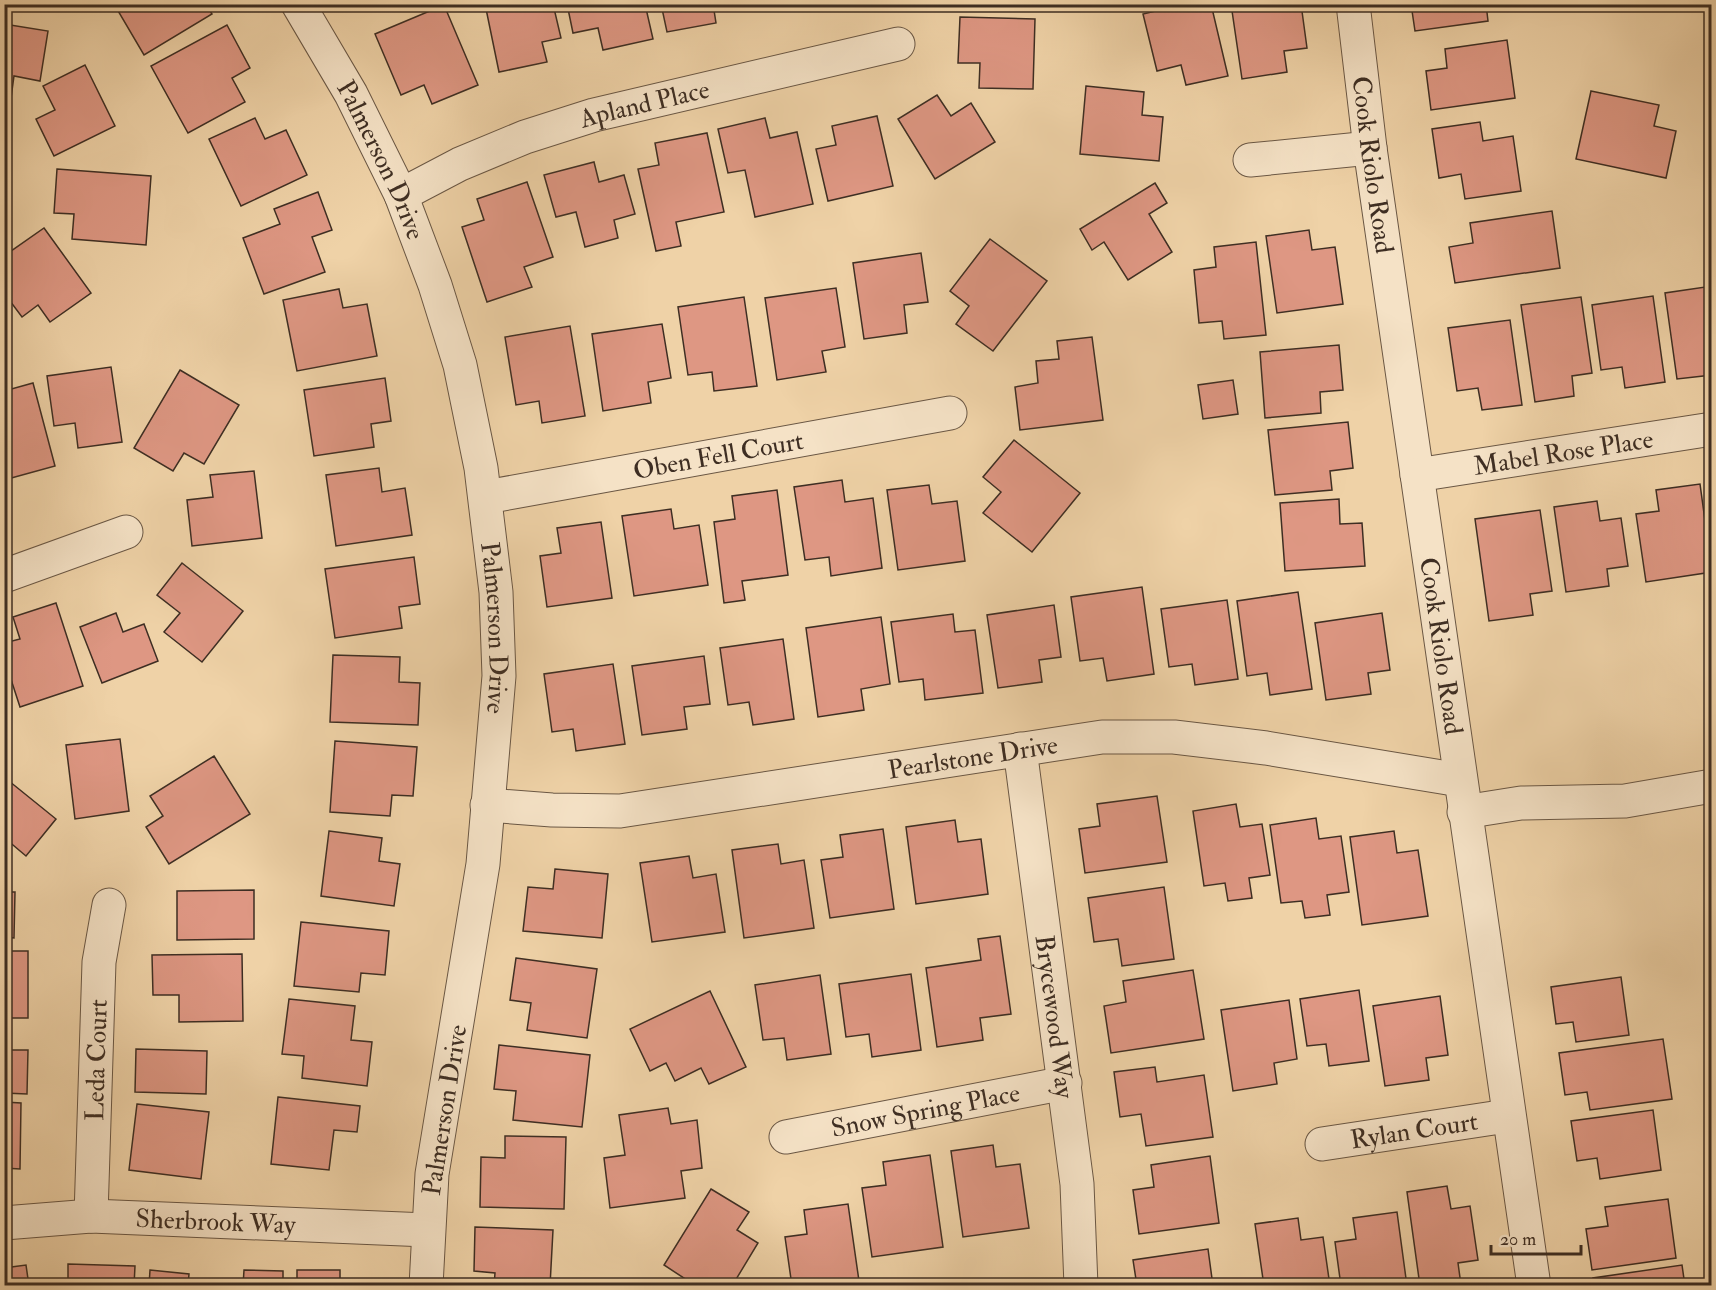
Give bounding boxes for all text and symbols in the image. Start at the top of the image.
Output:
street label: Apland Place [574,74,713,136]
street label: Cook Riolo Road [1345,74,1400,256]
street label: Palmerson Drive [329,75,431,244]
street label: Mabel Rose Place [1471,423,1656,483]
street label: Oben Fell Court [631,425,806,487]
street label: Palmerson Drive [473,540,514,715]
street label: Cook Riolo Road [1412,555,1469,737]
street label: Pearlstone Drive [886,729,1060,787]
street label: Brycewood Way [1028,933,1081,1101]
street label: Leda Court [79,999,115,1122]
street label: Palmerson Drive [416,1022,474,1198]
street label: Snow Spring Place [829,1077,1023,1145]
street label: Rylan Court [1348,1106,1480,1157]
street label: Sherbrook Way [135,1203,297,1242]
scale bar [1491,1218,1581,1256]
text: 20 m [1500,1228,1536,1251]

